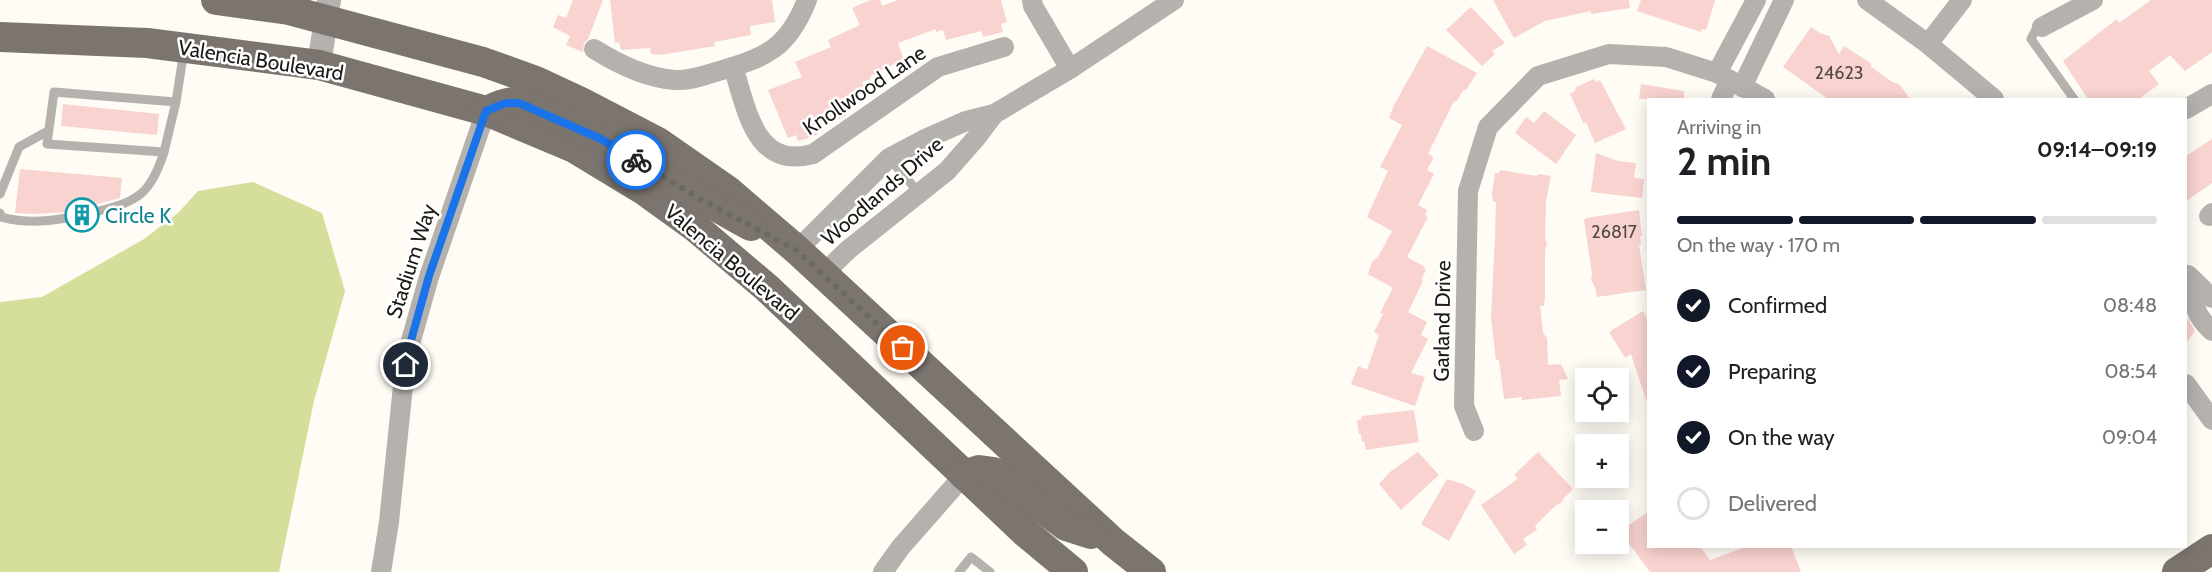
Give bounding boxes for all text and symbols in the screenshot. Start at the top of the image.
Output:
street label: Valencia Boulevard [177,35,345,85]
street label: Knollwood Lane [798,40,930,140]
house number: 24623 [1814,62,1864,84]
text: Arriving in [1677,115,1761,139]
courier [606,130,666,190]
street label: Woodlands Drive [816,131,948,251]
text: 09:14–09:19 [2037,136,2157,163]
text: 2 min [1677,137,1771,185]
icon: bike [620,144,653,177]
building icon: Circle K [64,197,100,233]
street label: Valencia Boulevard [660,199,804,325]
street label: Stadium Way [381,200,441,321]
place label: Circle K [105,203,171,228]
house number: 26817 [1591,221,1637,243]
text: On the way · 170 m [1677,233,1840,257]
street label: Garland Drive [1428,260,1456,382]
icon: check [1677,289,1710,322]
text: Confirmed [1728,292,1827,319]
text: 08:48 [2103,293,2157,317]
pin [877,322,928,373]
icon: bag [886,331,919,364]
pin [380,339,431,390]
icon: home [389,348,422,381]
icon: check [1677,355,1710,388]
text: Preparing [1728,358,1816,385]
text: 08:54 [2104,359,2157,383]
map controls [1575,368,1629,554]
button: locate [1575,368,1629,422]
icon: check [1677,421,1710,454]
text: On the way [1728,424,1835,451]
text: 09:04 [2102,425,2157,449]
button: + [1575,434,1629,488]
text: Delivered [1728,490,1817,517]
button: − [1575,500,1629,554]

